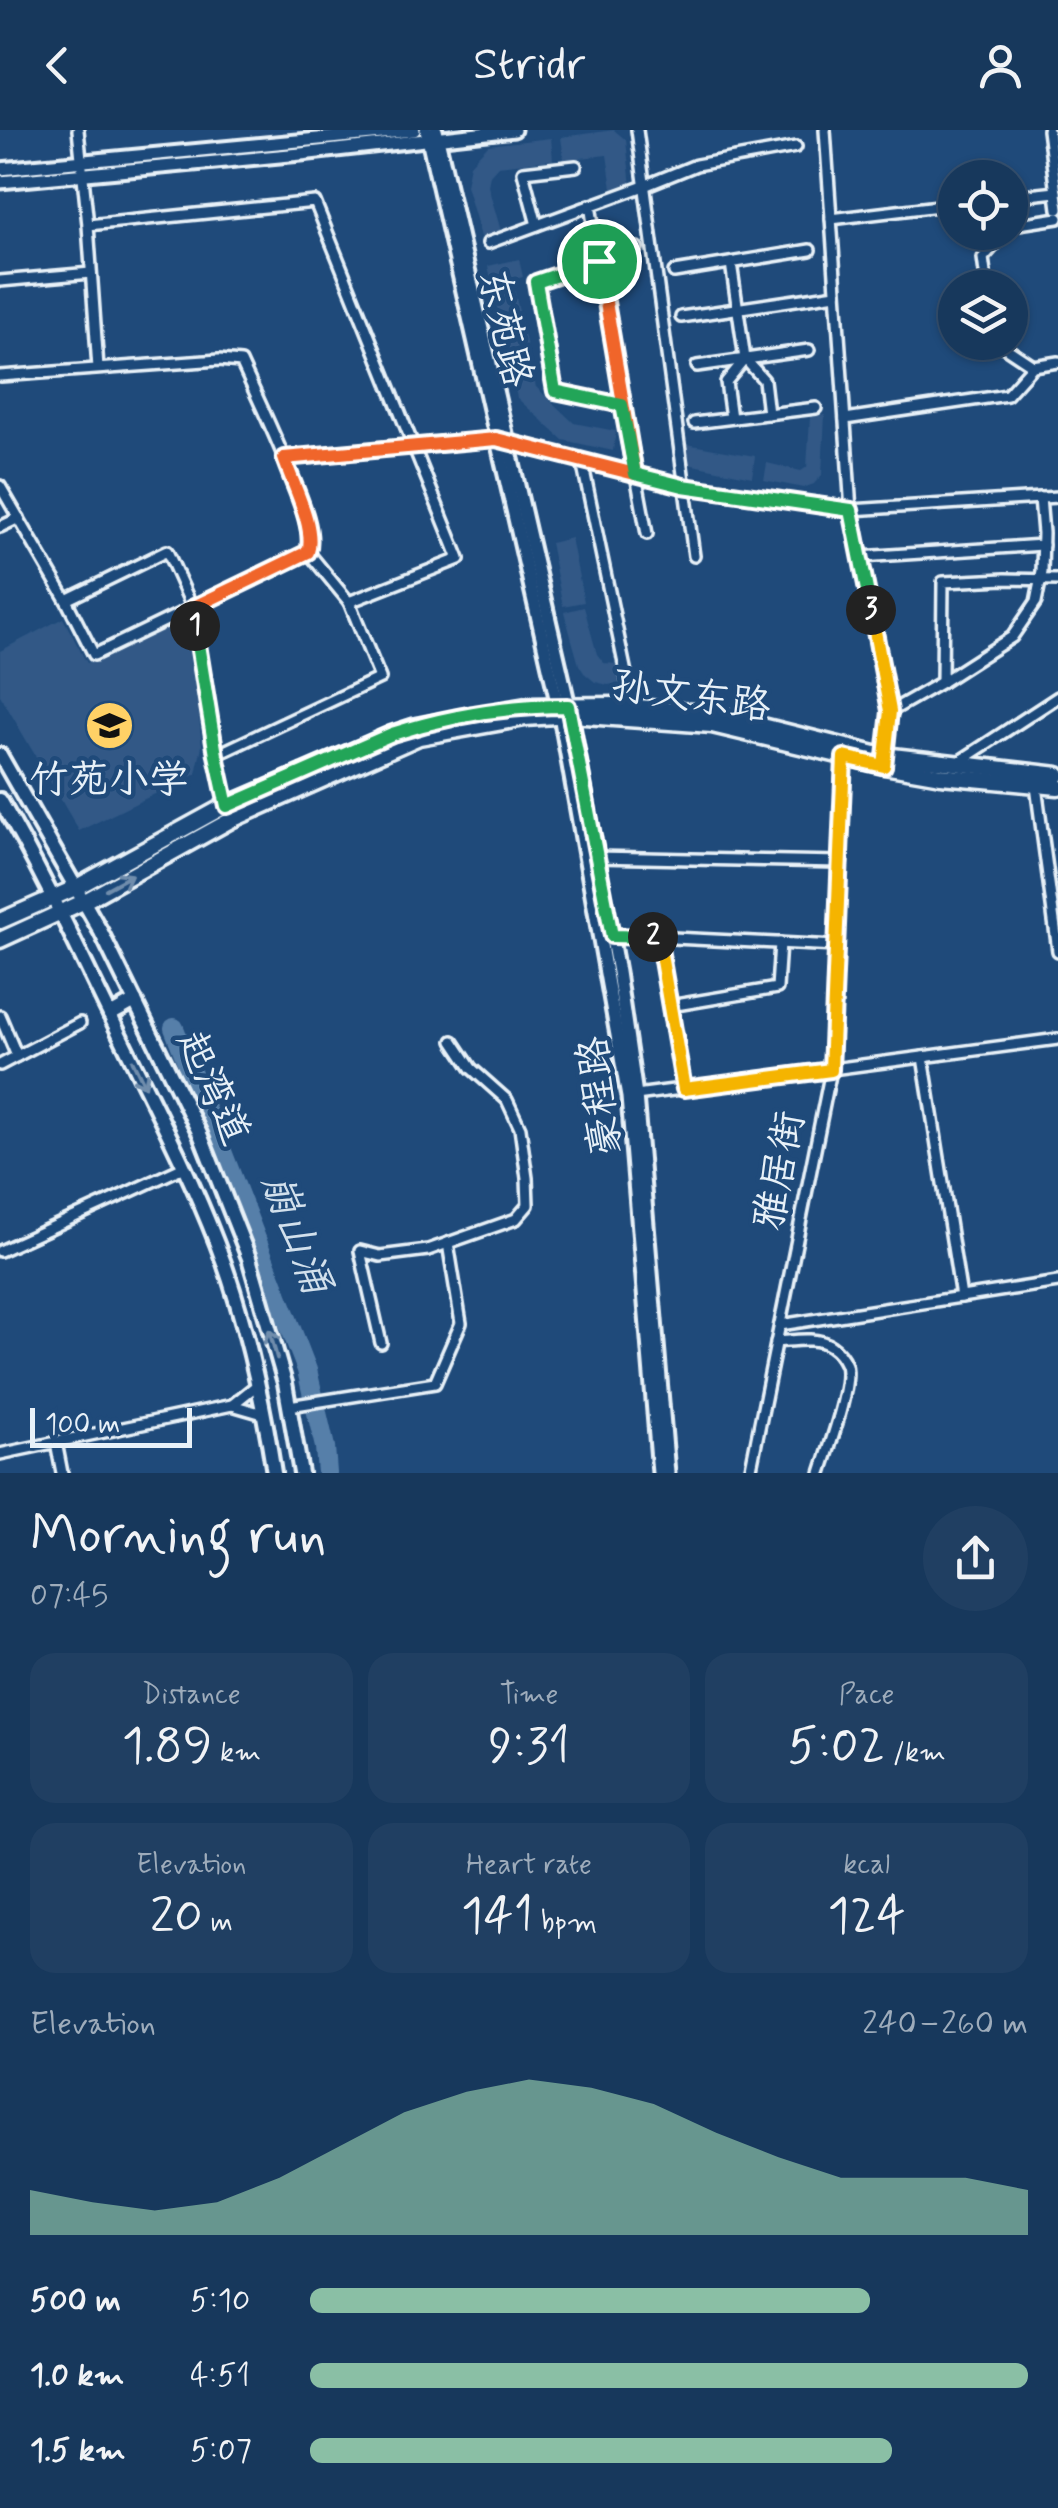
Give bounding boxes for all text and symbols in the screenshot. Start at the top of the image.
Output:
text: Stridr [473,36,585,95]
icon: back [30,38,85,93]
icon: person [973,38,1028,93]
map controls [938,160,1028,360]
button: locate [938,160,1028,250]
pin [557,219,642,304]
icon: arrive [572,234,627,289]
street label: 东苑路 [465,264,543,392]
button: layers [938,270,1028,360]
pin: 3 [846,585,896,635]
text: 3 [865,591,877,628]
pin: 1 [170,601,220,651]
text: 1 [189,607,201,644]
street label: 孙文东路 [608,660,774,734]
school or university icon: 竹苑小学 [83,700,135,752]
place label: 竹苑小学 [29,755,189,807]
one-way arrow [104,871,133,891]
pin: 2 [628,912,678,962]
text: 2 [646,918,660,955]
street label: 起湾道 [163,1023,261,1153]
street label: 豪程路 [568,1033,634,1159]
one-way arrow [130,1058,149,1088]
street label: 雅居街 [744,1107,818,1235]
water label: 崩山涌 [247,1165,344,1304]
one-way arrow [263,1328,282,1360]
scale bar [30,1403,192,1448]
text: 100 m [45,1407,120,1444]
text: Morning run [30,1501,327,1573]
button: share [923,1506,1028,1611]
text: 07:45 [30,1575,108,1617]
text: Distance [142,1677,241,1714]
text: Time [500,1677,558,1714]
text: Pace [839,1677,895,1714]
text: 1.89 [122,1714,212,1780]
text: 9:31 [488,1714,570,1780]
text: 5:02 [787,1714,885,1780]
text: km [212,1735,261,1772]
text: /km [885,1735,946,1772]
text: Elevation [136,1847,246,1884]
text: Heart rate [466,1847,592,1884]
text: kcal [843,1847,890,1884]
text: 20 [150,1884,203,1950]
text: 141 [461,1884,533,1950]
text: 124 [828,1884,906,1950]
text: m [203,1905,233,1942]
text: bpm [533,1905,597,1942]
text: Elevation [30,2003,156,2045]
text: 240–260 m [862,2003,1028,2045]
text: 500 m [30,2280,121,2322]
text: 5:10 [190,2280,250,2322]
text: 1.0 km [30,2355,124,2397]
text: 4:51 [190,2355,250,2397]
text: 1.5 km [30,2430,126,2472]
text: 5:07 [190,2430,252,2472]

